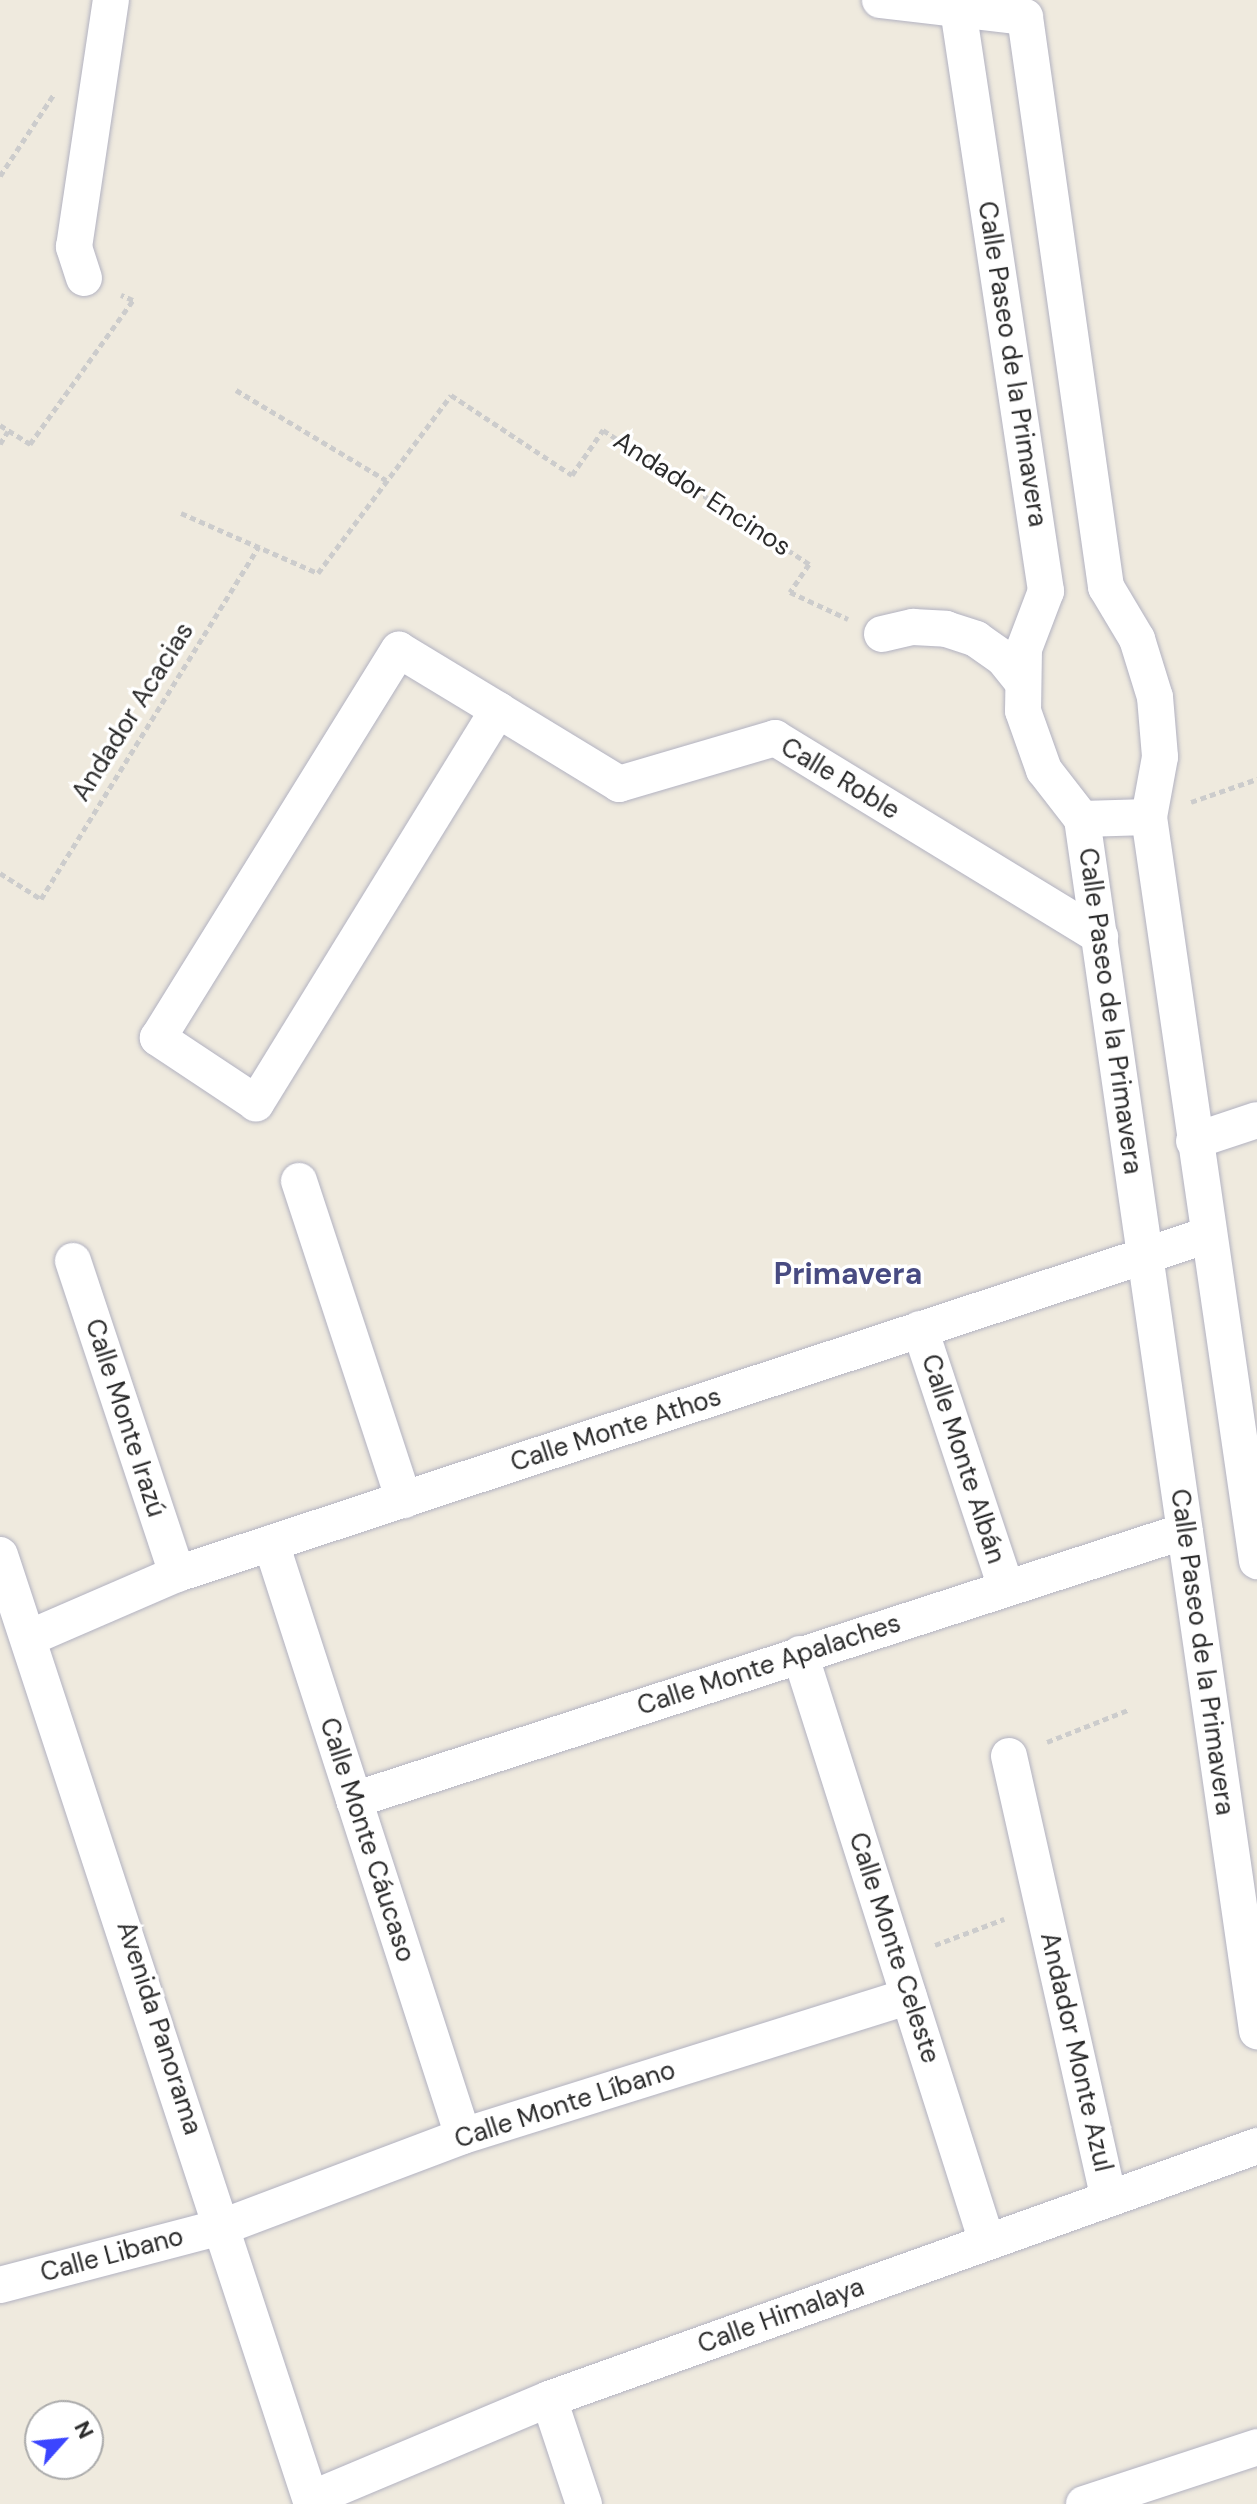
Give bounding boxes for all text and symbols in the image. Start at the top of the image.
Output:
street label: Calle Paseo de la Primavera [971,199,1053,529]
street label: Andador Encinos [608,425,796,563]
street label: Andador Acacias [66,617,200,807]
street label: Calle Roble [775,731,905,827]
street label: Calle Paseo de la Primavera [1072,846,1148,1176]
district label: Primavera [774,1256,922,1292]
street label: Calle Monte Irazú [78,1315,172,1521]
street label: Calle Monte Albán [914,1350,1012,1568]
street label: Calle Monte Athos [507,1381,725,1479]
street label: Calle Paseo de la Primavera [1164,1487,1240,1817]
street label: Calle Monte Apalaches [633,1608,905,1722]
street label: Calle Monte Cáucaso [313,1714,421,1966]
street label: Calle Monte Celeste [842,1829,946,2067]
street label: Avenida Panorama [110,1917,208,2139]
street label: Andador Monte Azul [1033,1929,1119,2175]
street label: Calle Monte Líbano [451,2055,679,2155]
street label: Calle Libano [37,2221,187,2289]
street label: Calle Himalaya [694,2271,868,2361]
north arrow [24,2400,104,2480]
text: N [67,2416,101,2444]

